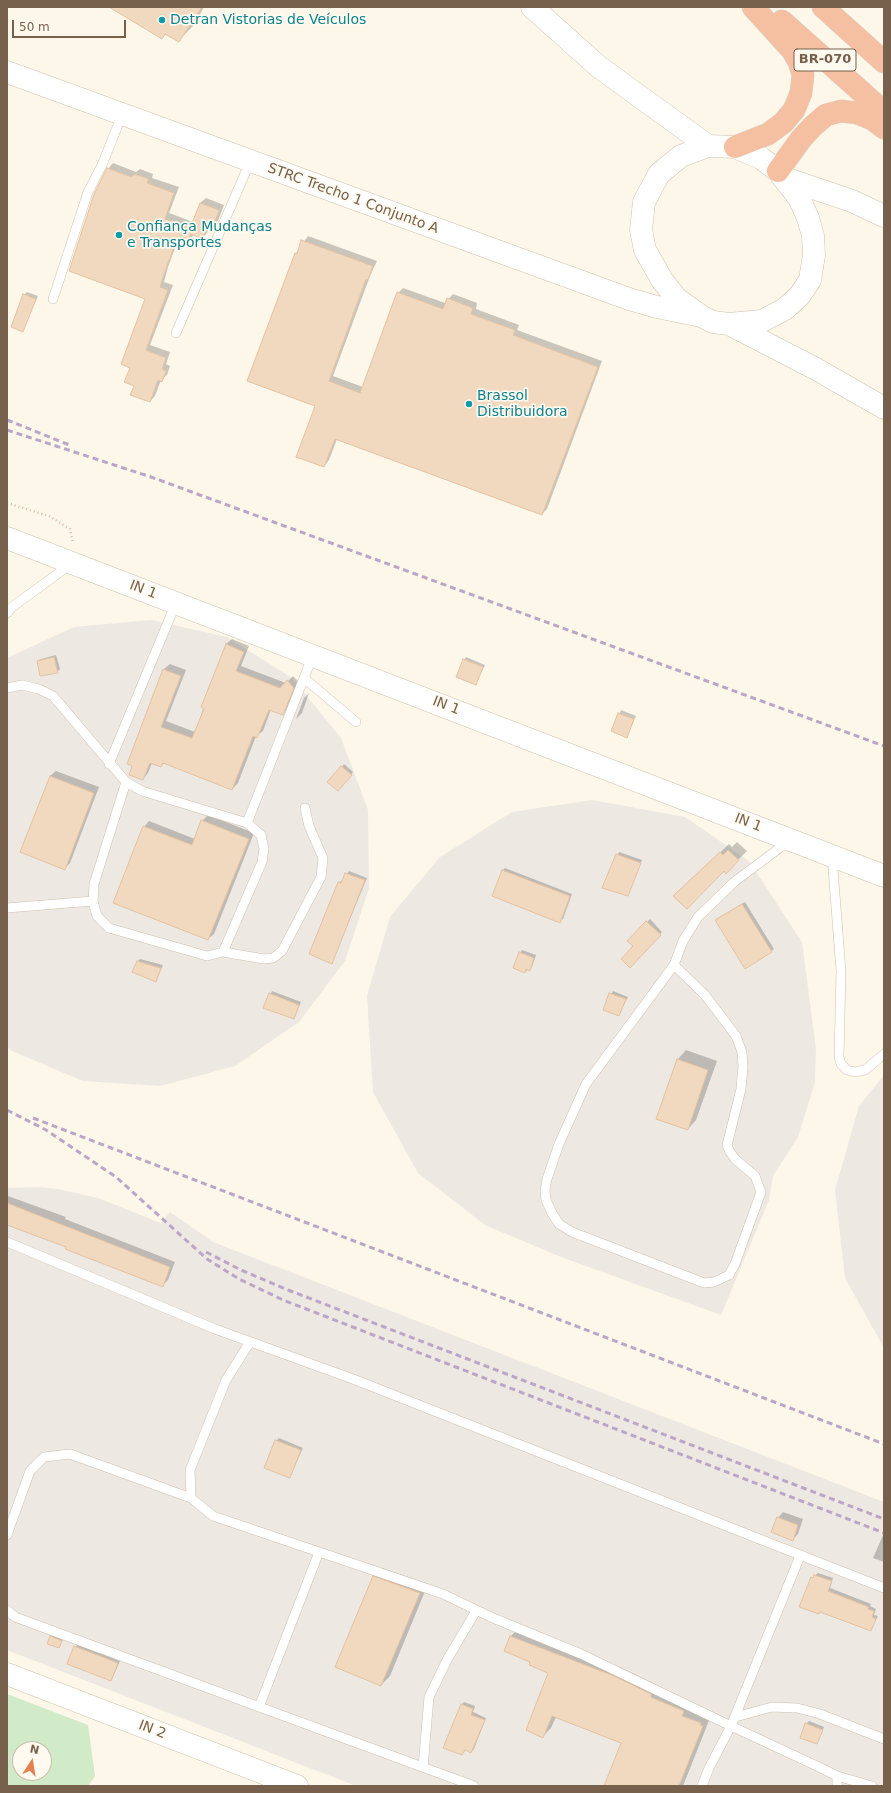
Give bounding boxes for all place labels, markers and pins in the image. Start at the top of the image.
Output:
place label: Detran Vistorias de Veículos [170,12,366,28]
marker: Detran Vistorias de Veículos [157,15,167,25]
place label: Confiança Mudanças e Transportes [127,219,272,252]
marker: Confiança Mudanças e Transportes [114,230,124,240]
place label: Brassol Distribuidora [477,388,568,420]
marker: Brassol Distribuidora [464,399,474,409]

